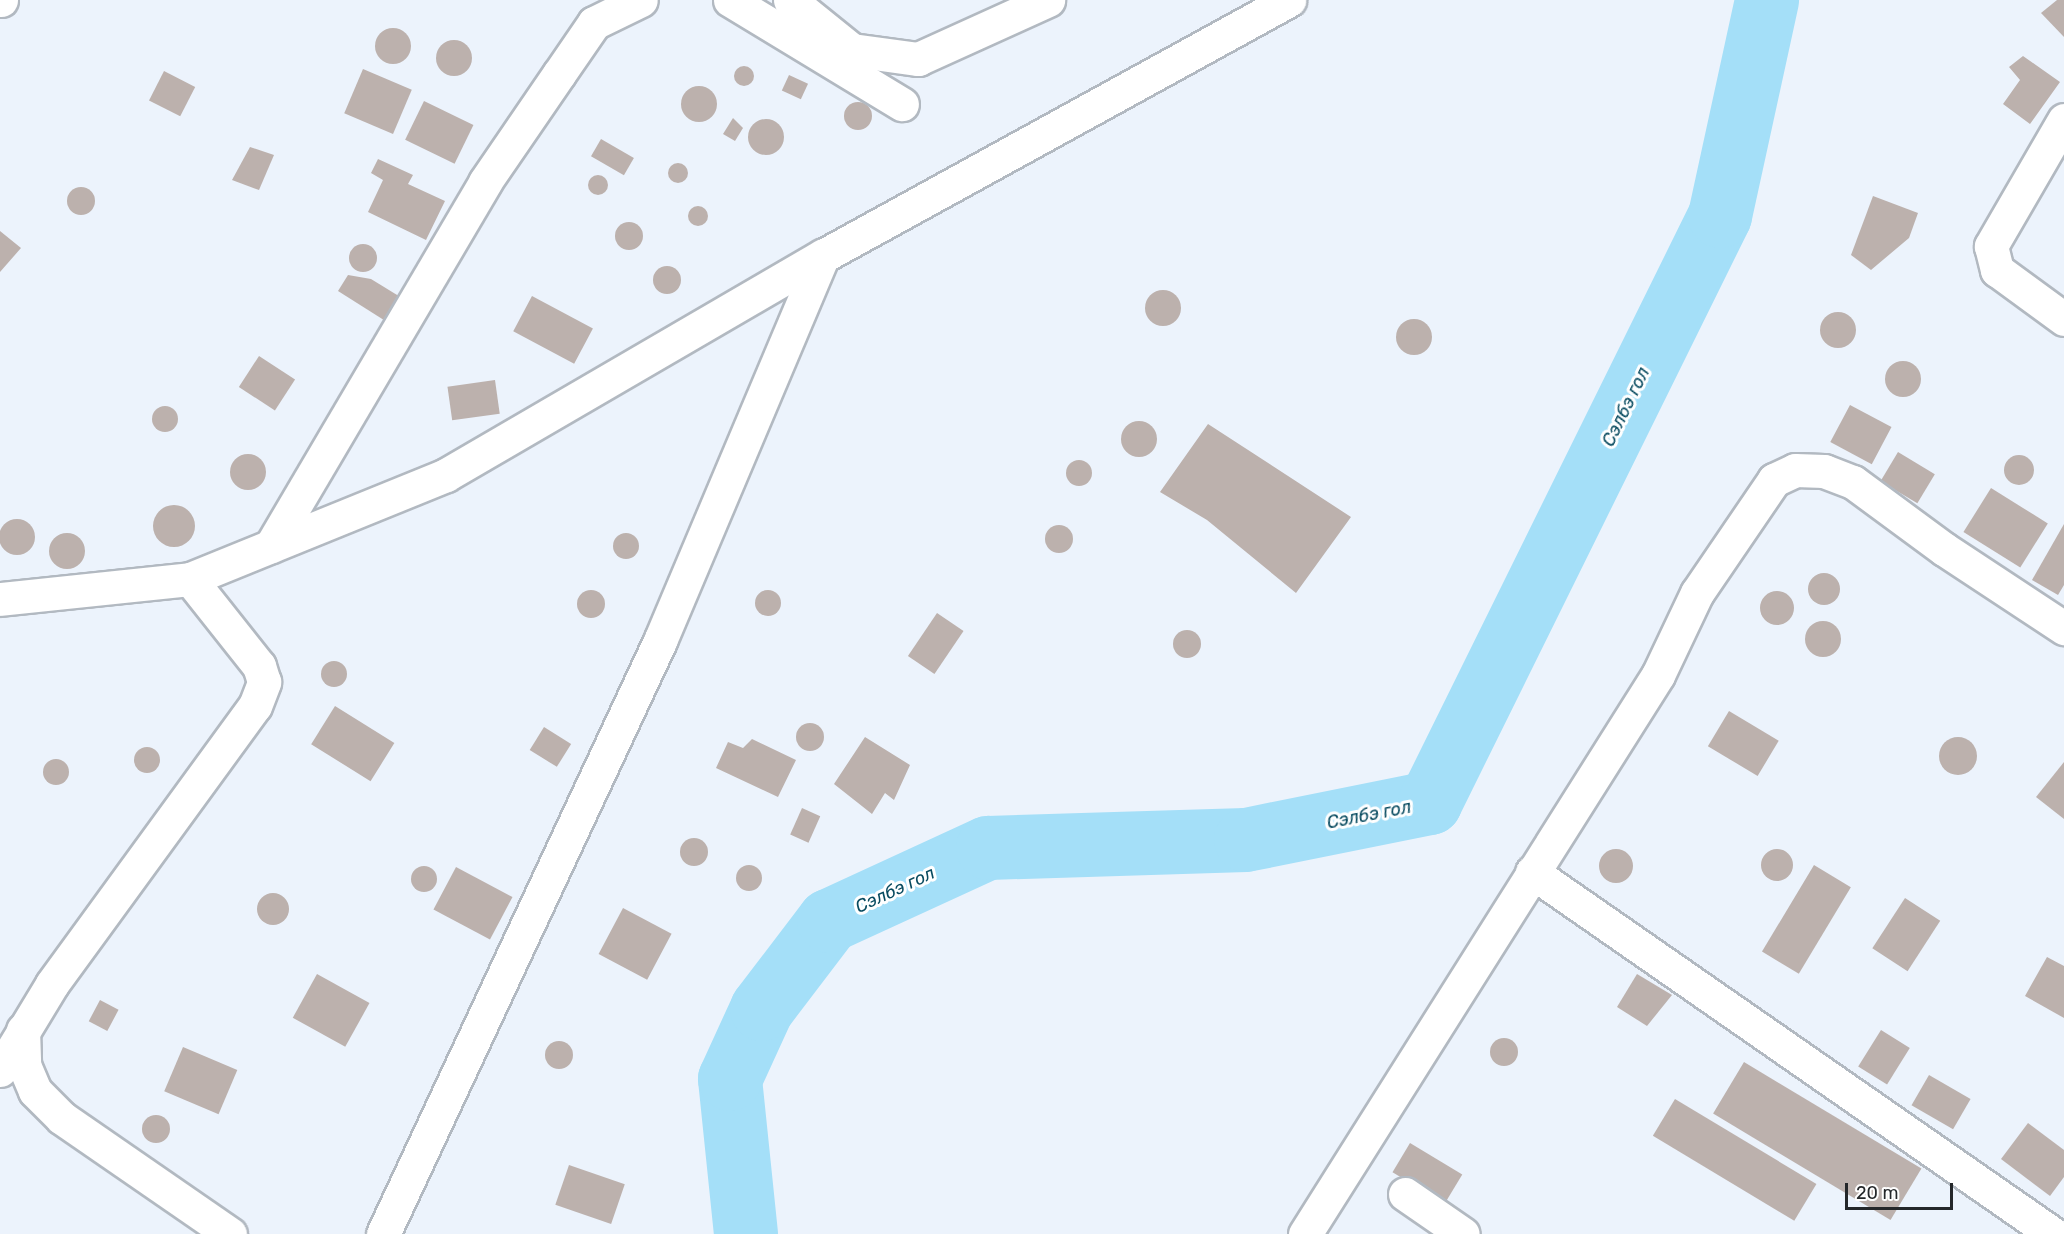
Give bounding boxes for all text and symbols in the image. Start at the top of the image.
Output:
water label: Сэлбэ гол [1598,364,1654,450]
water label: Сэлбэ гол [1325,796,1413,834]
water label: Сэлбэ гол [852,862,938,918]
scale bar [1848,1171,1956,1209]
text: 20 m [1856,1182,1898,1204]

